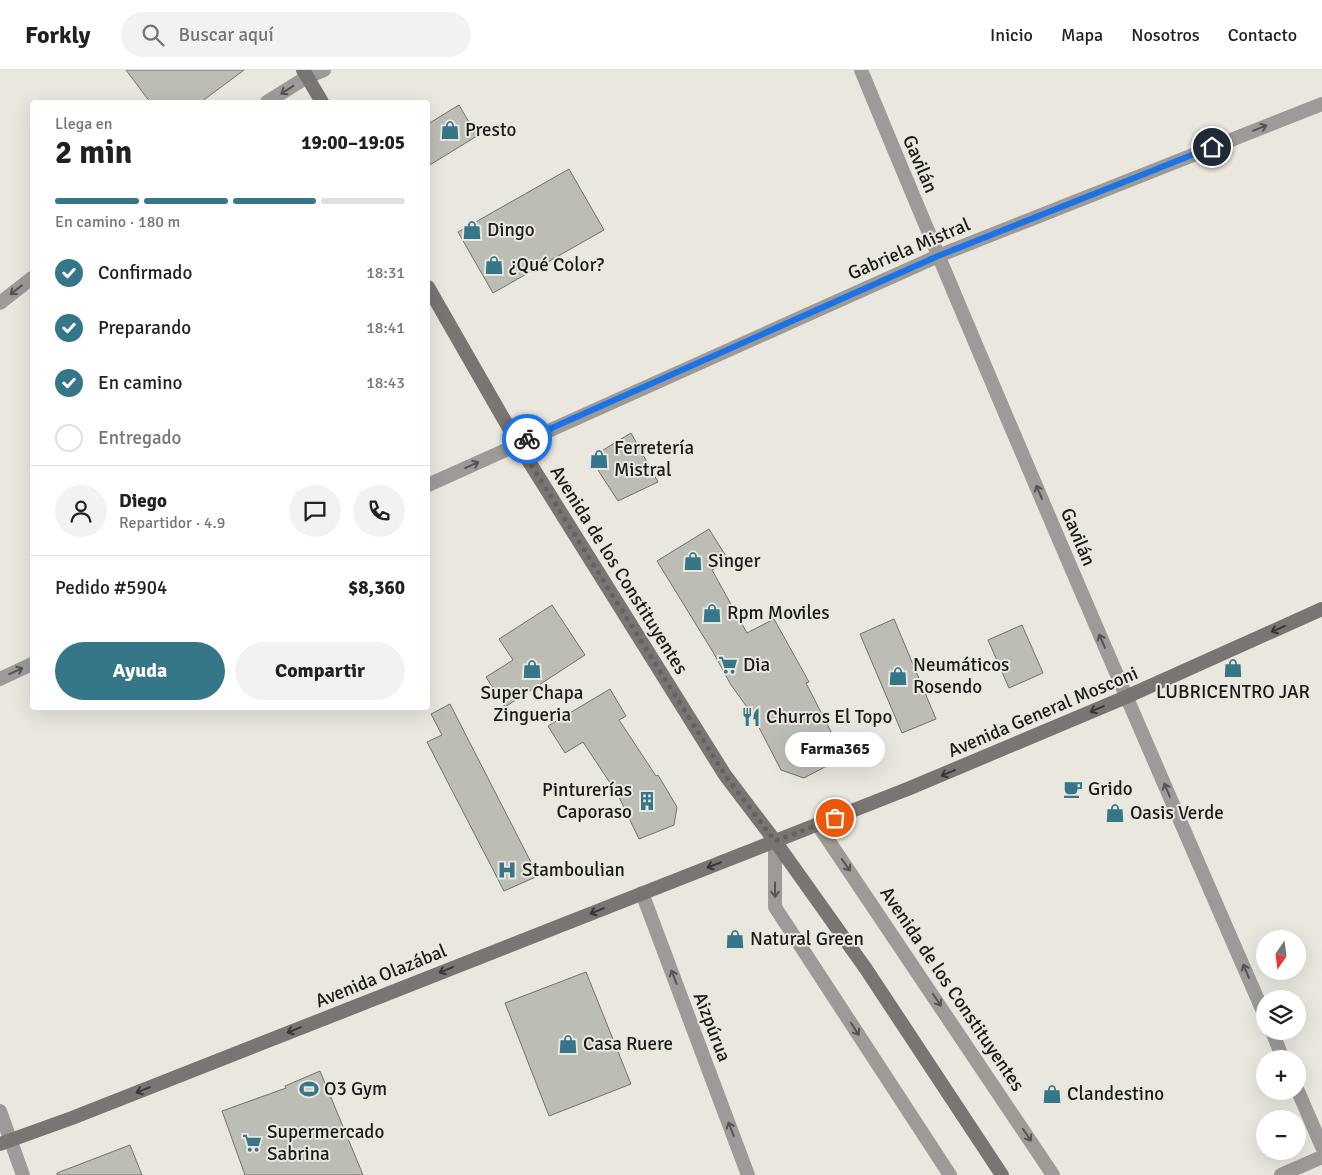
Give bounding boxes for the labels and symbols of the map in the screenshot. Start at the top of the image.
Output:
one-way arrow [280,84,294,95]
place label: Presto [465,118,516,142]
shop icon: Presto [439,119,461,141]
one-way arrow [1252,123,1267,133]
pin [1191,126,1233,168]
street label: Gavilán [897,131,943,197]
street label: Gabriela Mistral [844,212,974,286]
place label: Dingo [487,218,535,242]
shop icon: Dingo [461,219,483,241]
place label: ¿Qué Color? [509,253,604,277]
shop icon: ¿Qué Color? [483,254,505,276]
one-way arrow [10,285,23,296]
courier [502,414,552,464]
place label: Ferretería Mistral [614,436,694,482]
shop icon: Ferretería Mistral [588,448,610,470]
one-way arrow [464,459,479,469]
street label: Avenida de los Constituyentes [545,461,693,679]
one-way arrow [1033,485,1043,500]
street label: Gavilán [1055,504,1101,570]
place label: Singer [708,549,761,573]
shop icon: Singer [682,550,704,572]
place label: Rpm Moviles [727,601,830,625]
shop icon: Rpm Moviles [701,602,723,624]
one-way arrow [1271,625,1286,634]
one-way arrow [1097,634,1107,649]
place label: Dia [743,653,770,677]
place label: Neumáticos Rosendo [913,653,1009,699]
supermarket icon: Dia [717,654,739,676]
shop icon: LUBRICENTRO JAR [1222,657,1244,679]
shop icon: Super Chapa Zingueria [521,658,543,680]
street label: Avenida General Mosconi [944,661,1142,763]
shop icon: Neumáticos Rosendo [887,665,909,687]
one-way arrow [8,666,23,676]
place label: LUBRICENTRO JAR [1156,680,1310,704]
place label: Super Chapa Zingueria [481,681,583,727]
place label: Churros El Topo [766,705,892,729]
one-way arrow [1090,705,1105,715]
restaurant icon: Churros El Topo [740,706,762,728]
callout: Farma365 [785,733,885,768]
one-way arrow [940,769,955,778]
place label: Grido [1088,777,1133,801]
place label: Pinturerías Caporaso [542,778,632,824]
cafe icon: Grido [1062,778,1084,800]
one-way arrow [1161,783,1171,798]
building icon: Pinturerías Caporaso [636,790,658,812]
pin [814,797,856,839]
place label: Oasis Verde [1130,801,1224,825]
shop icon: Oasis Verde [1104,802,1126,824]
place label: Stamboulian [522,858,625,882]
one-way arrow [841,858,851,872]
hospital icon: Stamboulian [496,859,518,881]
one-way arrow [706,861,722,870]
one-way arrow [770,882,780,898]
street label: Avenida de los Constituyentes [874,882,1030,1096]
one-way arrow [590,906,605,916]
place label: Natural Green [750,927,864,951]
shop icon: Natural Green [724,928,746,950]
north arrow [1256,930,1306,980]
street label: Avenida Olazábal [312,939,450,1013]
one-way arrow [1240,964,1249,979]
one-way arrow [438,967,453,976]
one-way arrow [669,970,678,985]
street label: Aizpúrua [688,989,736,1065]
one-way arrow [932,993,942,1007]
one-way arrow [850,1021,860,1035]
one-way arrow [287,1026,303,1035]
place label: Casa Ruere [583,1032,673,1056]
shop icon: Casa Ruere [557,1033,579,1055]
place label: O3 Gym [324,1077,387,1101]
sports icon: O3 Gym [298,1078,320,1100]
place label: Clandestino [1067,1082,1164,1106]
shop icon: Clandestino [1041,1083,1063,1105]
one-way arrow [136,1085,151,1095]
place label: Supermercado Sabrina [267,1120,384,1166]
one-way arrow [725,1122,734,1137]
one-way arrow [1022,1128,1032,1142]
supermarket icon: Supermercado Sabrina [241,1132,263,1154]

